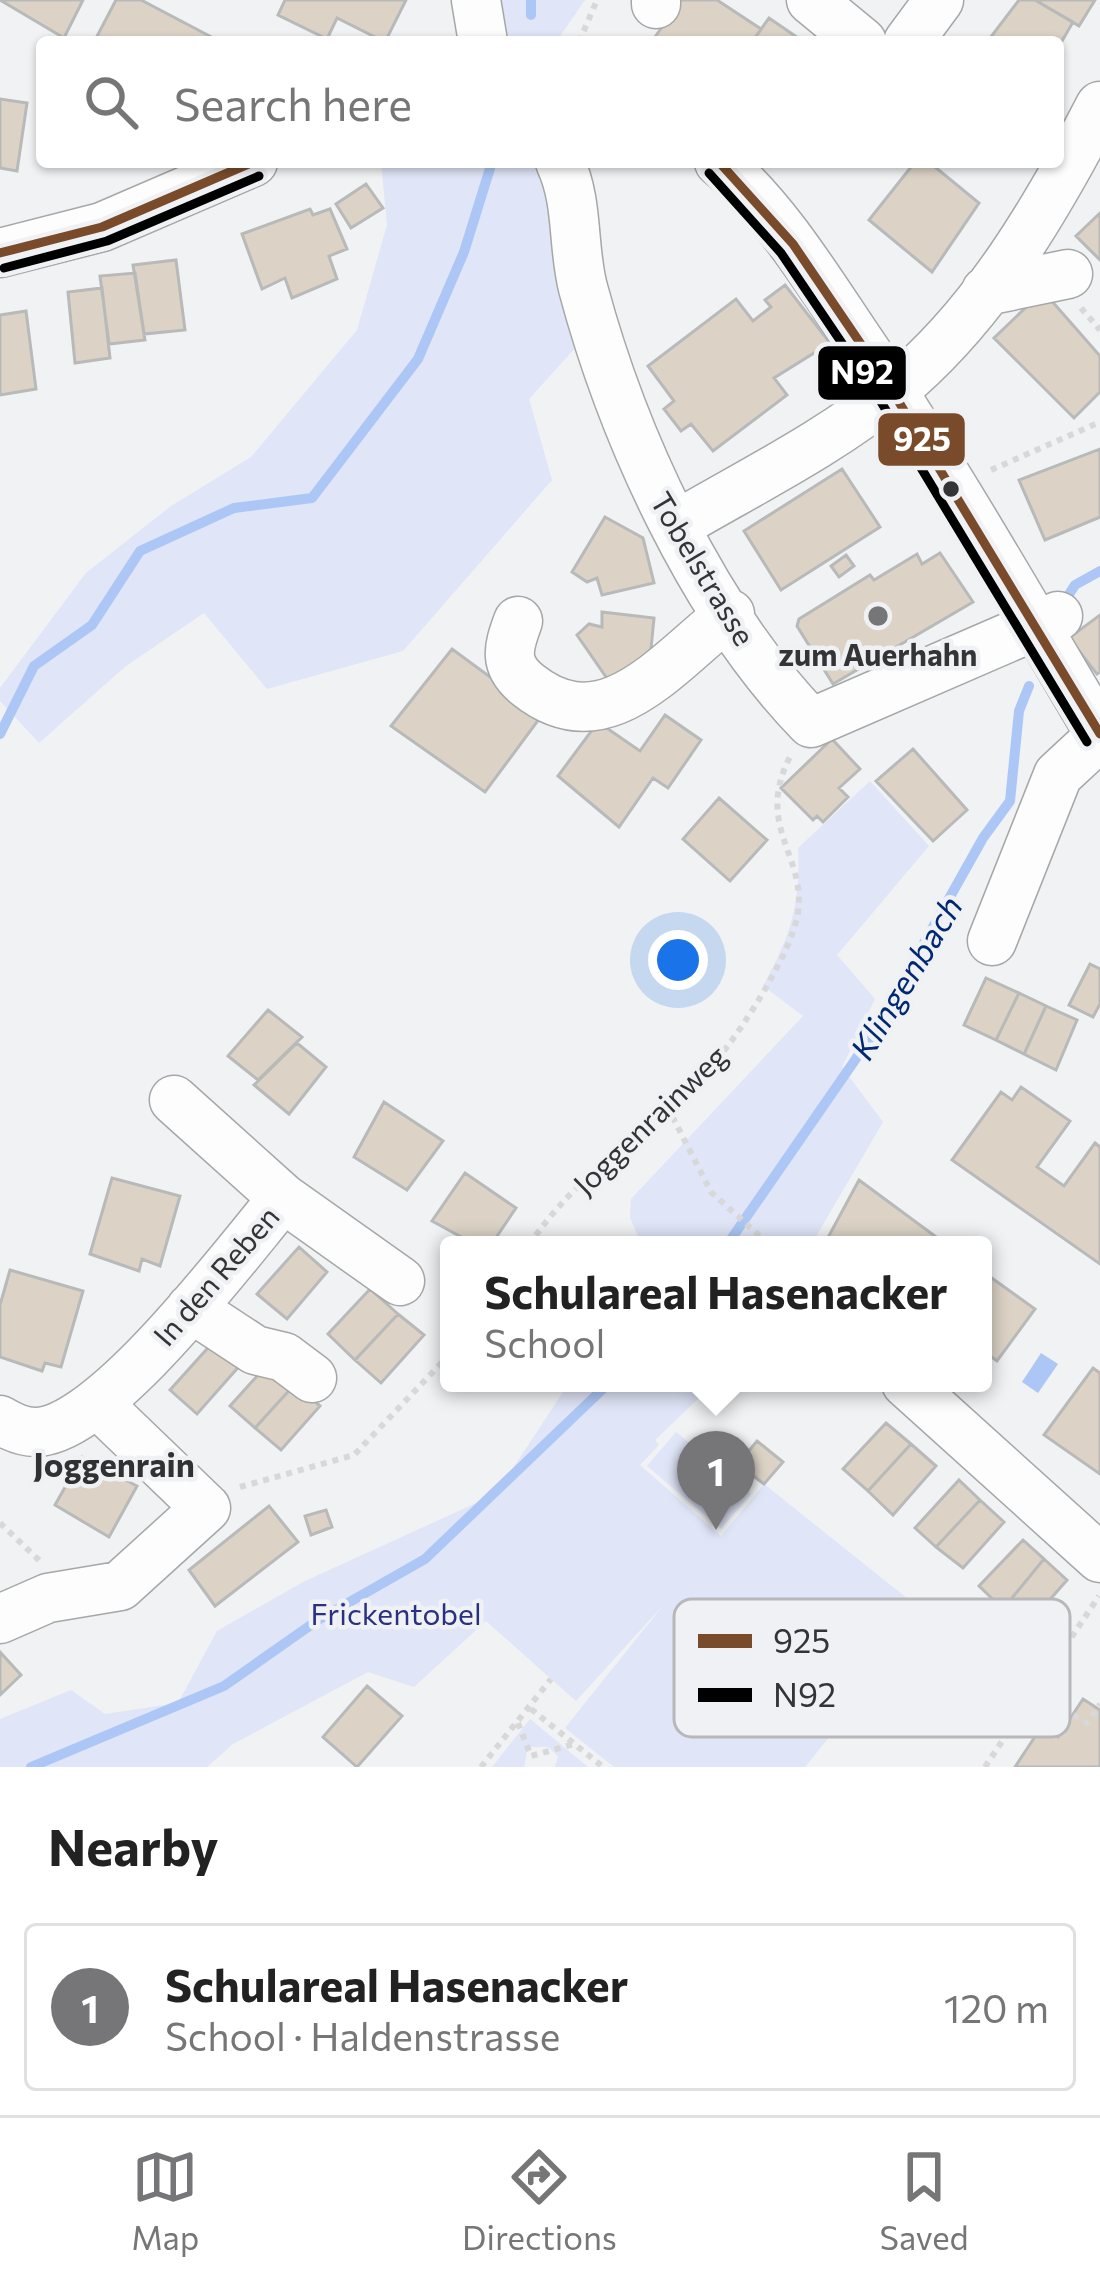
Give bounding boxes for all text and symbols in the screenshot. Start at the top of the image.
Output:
search box [36,36,1064,168]
icon: search [78,69,144,135]
text: Search here [174,75,412,130]
line badge: N92 [816,344,908,402]
text: N92 [830,350,894,391]
line badge: 925 [876,411,967,468]
text: 925 [893,417,951,458]
unlabelled marker [940,478,962,500]
street label: Tobelstrasse [644,485,764,651]
marker: zum Auerhahn [865,603,891,629]
place label: zum Auerhahn [779,635,977,672]
water label: Klingenbach [840,888,970,1066]
your location [648,930,708,990]
street label: Joggenrainweg [564,1036,734,1202]
street label: In den Reben [144,1198,286,1352]
popup [440,1236,992,1392]
text: Schulareal Hasenacker [484,1263,948,1318]
text: School [484,1318,605,1366]
pin: 1 [677,1431,755,1530]
district label: Joggenrain [33,1443,195,1484]
park label: Frickentobel [310,1594,482,1631]
legend [674,1599,1070,1737]
text: 925 [773,1619,830,1660]
text: N92 [773,1673,836,1714]
text: Nearby [48,1814,218,1877]
text: Schulareal Hasenacker [165,1956,628,2011]
text: 1 [81,1983,99,2031]
text: 120 m [944,1983,1049,2031]
text: School · Haldenstrasse [165,2011,560,2059]
tab: Map [131,2144,199,2257]
tab: Directions [462,2144,617,2257]
tab: Saved [880,2144,969,2257]

